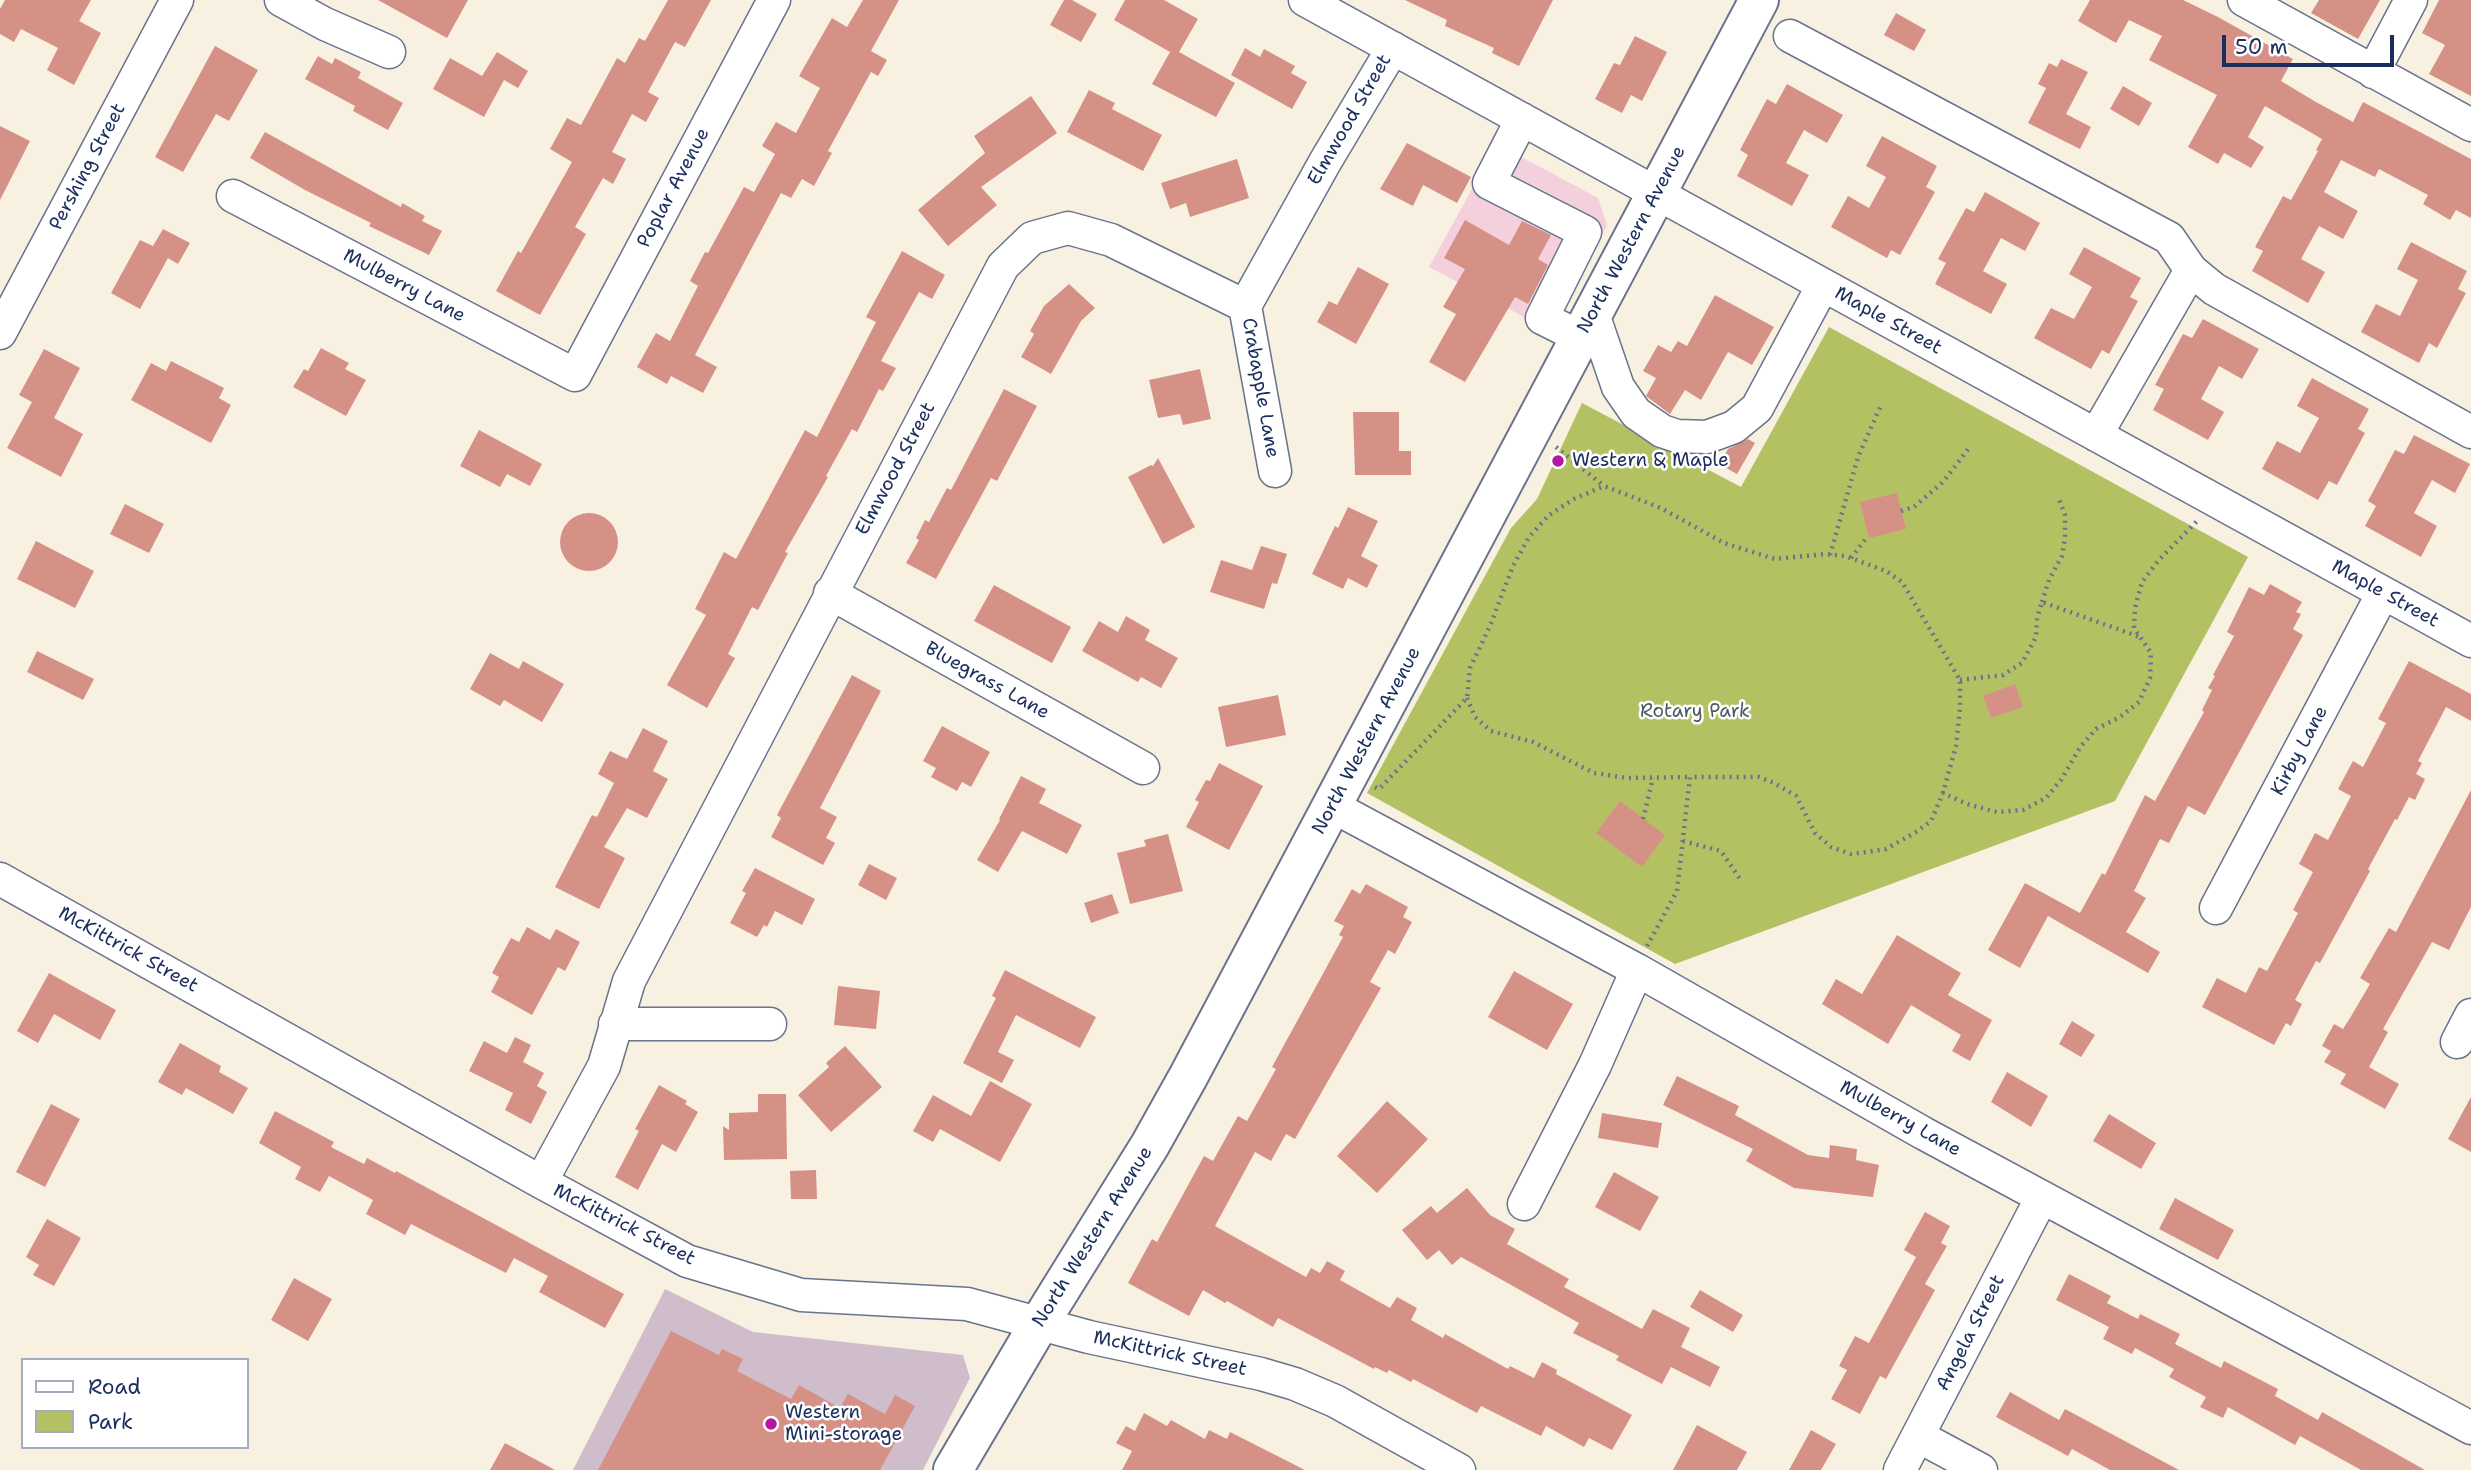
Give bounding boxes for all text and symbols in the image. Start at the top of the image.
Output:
scale bar [2226,21,2398,65]
text: 50 m [2235,33,2288,61]
street label: Elmwood Street [1303,51,1397,189]
street label: Pershing Street [45,100,131,234]
street label: Poplar Avenue [633,124,715,252]
street label: North Western Avenue [1573,142,1691,338]
street label: Mulberry Lane [339,244,469,328]
street label: Maple Street [1830,282,1946,360]
street label: Crabapple Lane [1236,316,1284,460]
street label: Elmwood Street [851,399,941,539]
place label: Western & Maple [1572,450,1729,472]
marker: Western & Maple [1550,453,1566,469]
street label: Maple Street [2327,555,2443,633]
street label: Bluegrass Lane [921,637,1053,725]
street label: North Western Avenue [1308,643,1426,839]
park label: Rotary Park [1640,701,1750,723]
street label: Kirby Lane [2267,702,2333,800]
street label: McKittrick Street [54,902,202,998]
street label: Mulberry Lane [1835,1076,1965,1162]
street label: North Western Avenue [1028,1142,1158,1332]
street label: McKittrick Street [549,1179,699,1271]
street label: Angela Street [1932,1271,2010,1395]
street label: McKittrick Street [1091,1327,1249,1381]
legend [21,1358,248,1449]
text: Road [88,1373,141,1401]
place label: Western Mini-storage [785,1402,902,1446]
text: Park [88,1408,133,1436]
marker: Western Mini-storage [763,1416,779,1432]

